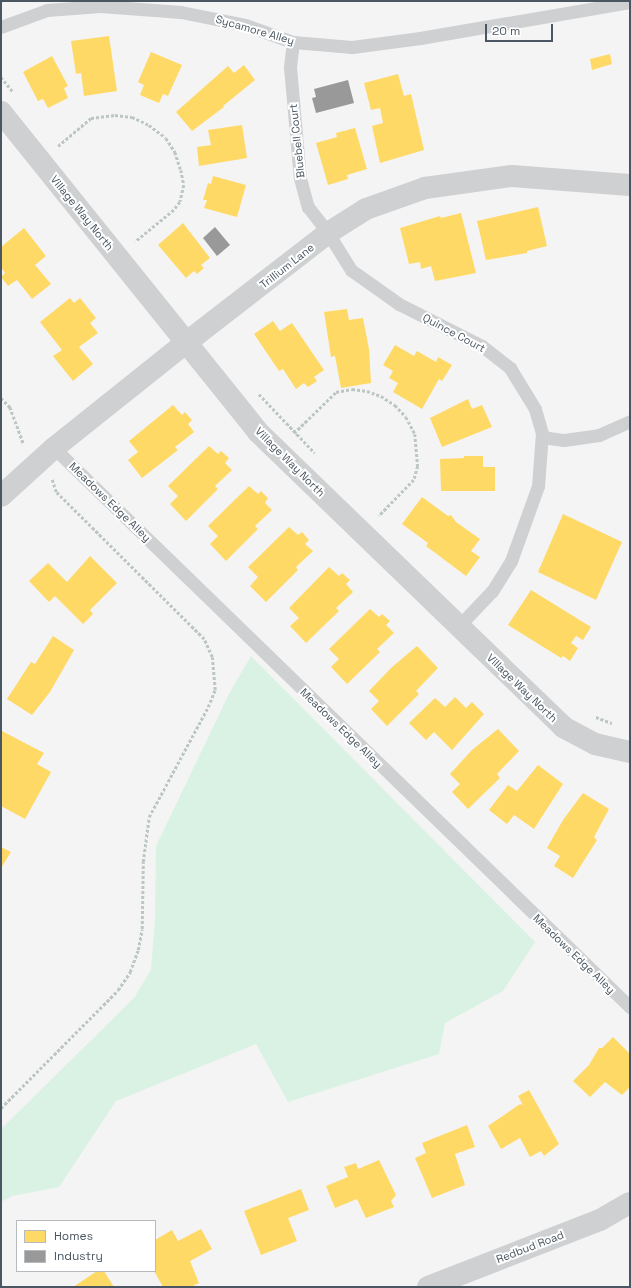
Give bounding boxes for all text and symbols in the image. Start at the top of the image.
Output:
street label: Sycamore Alley [214,12,296,48]
scale bar [487,16,555,42]
text: 20 m [492,23,520,39]
street label: Bluebell Court [287,103,307,179]
street label: Village Way North [48,173,116,253]
street label: Trillium Lane [257,241,317,291]
street label: Quince Court [420,311,488,355]
street label: Village Way North [253,425,327,499]
street label: Meadows Edge Alley [66,460,154,544]
street label: Village Way North [484,651,560,725]
street label: Meadows Edge Alley [297,686,385,770]
street label: Meadows Edge Alley [530,912,618,996]
legend [16,1220,156,1272]
text: Homes [54,1228,93,1244]
street label: Redbud Road [494,1228,566,1266]
text: Industry [54,1248,103,1264]

